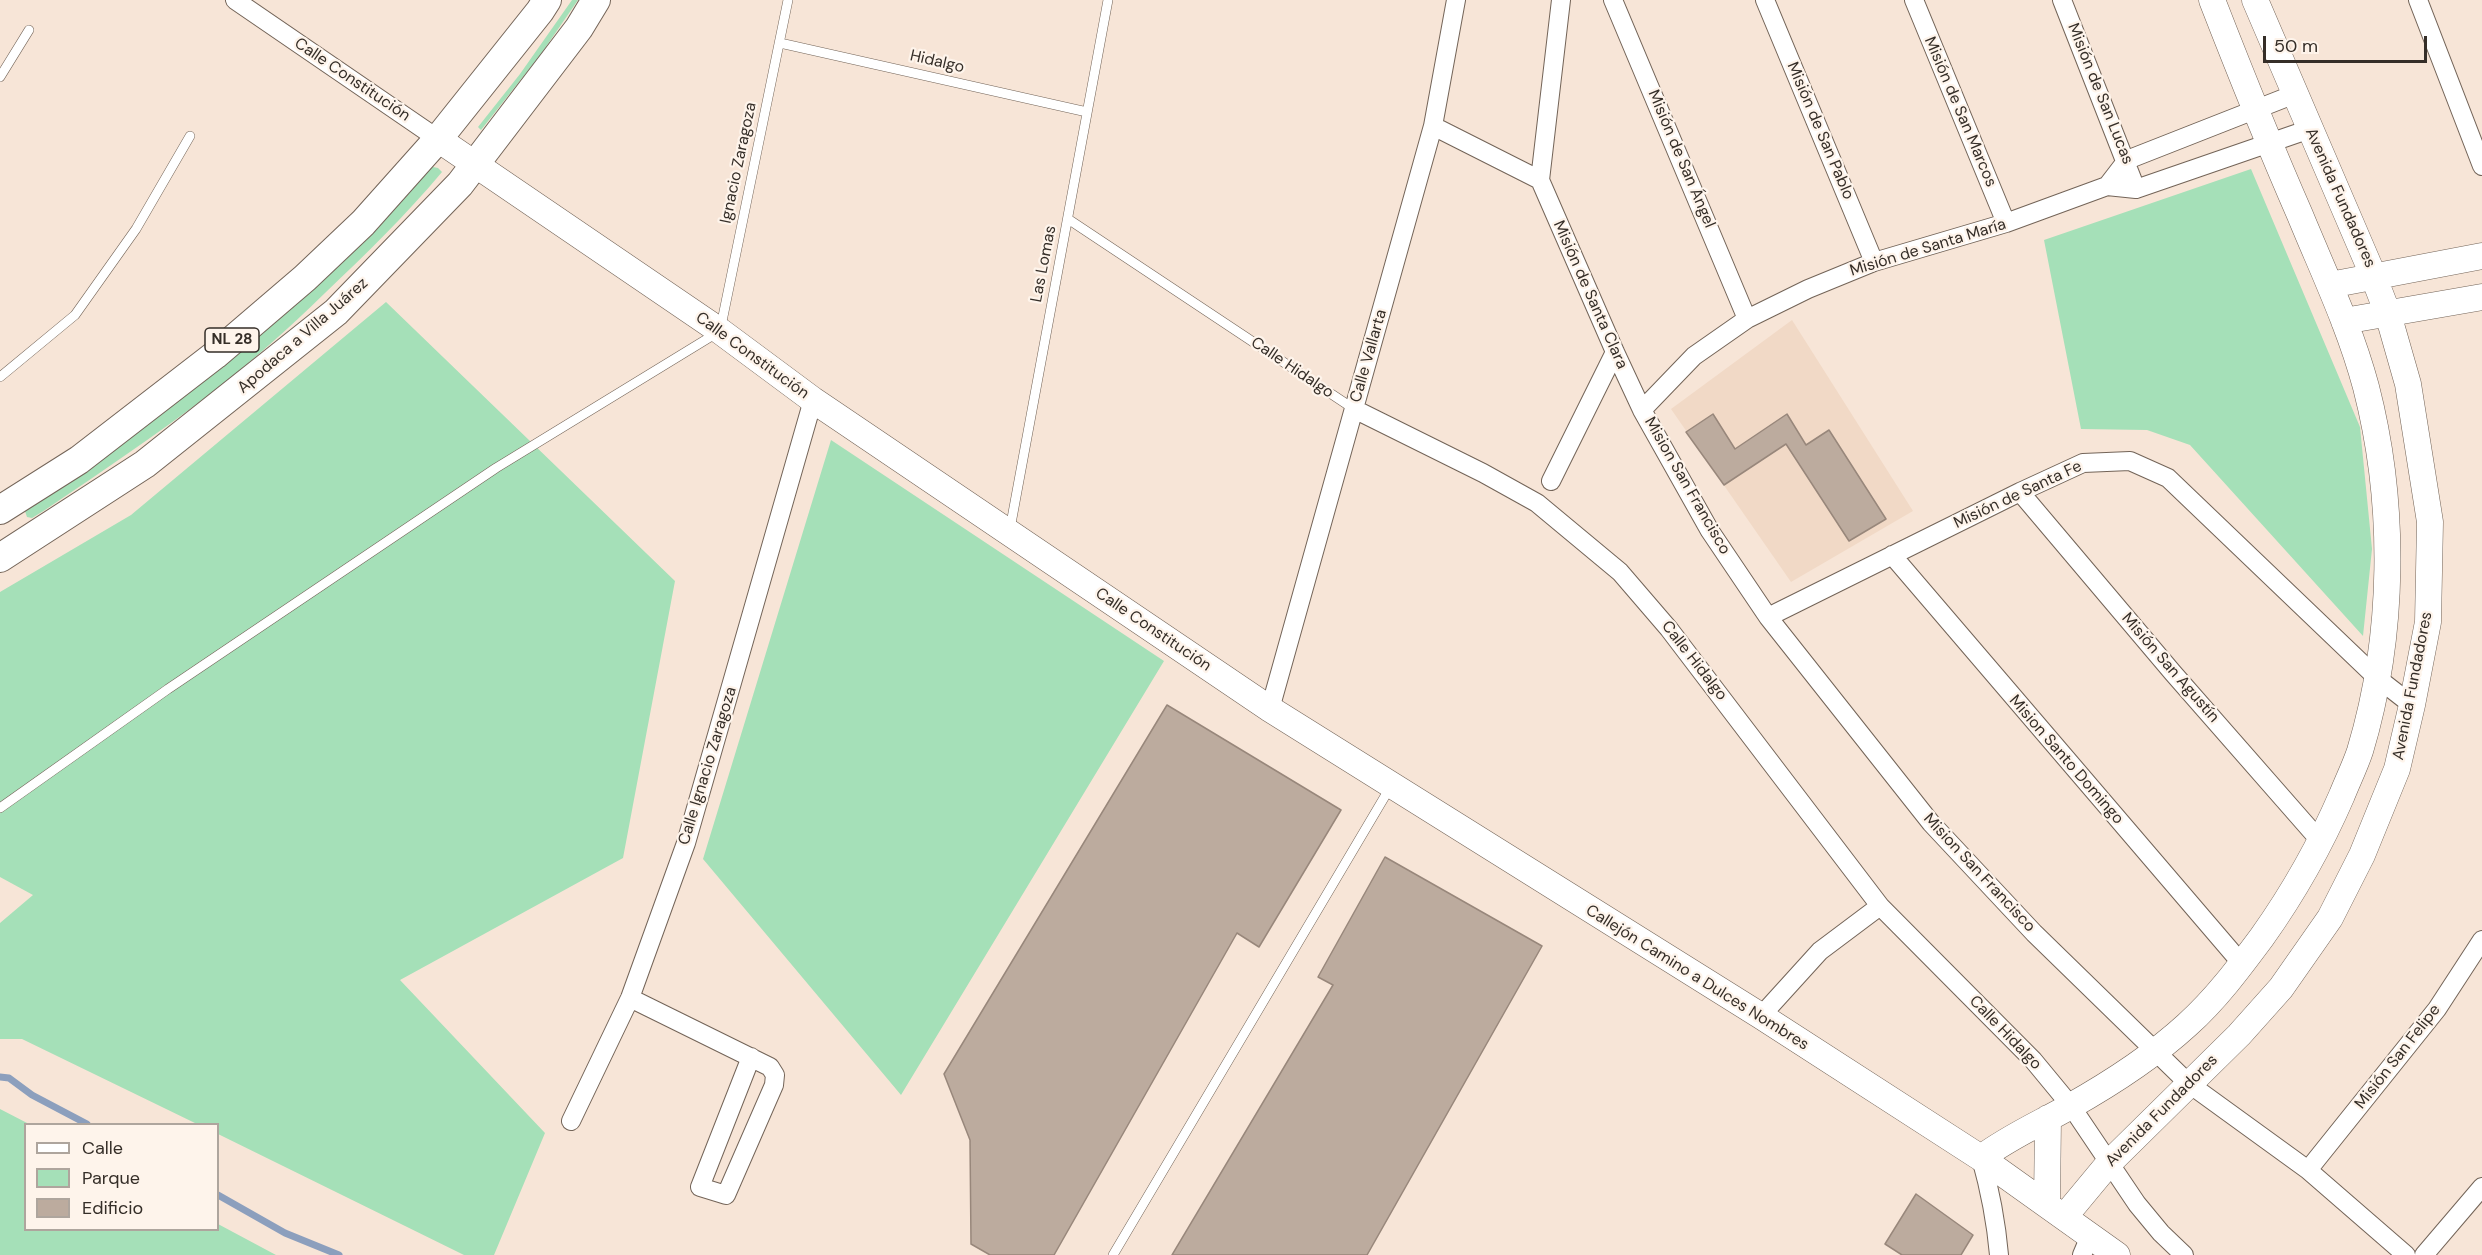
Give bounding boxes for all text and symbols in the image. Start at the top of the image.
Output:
street label: Misión de San Lucas [2063,21,2137,167]
scale bar [2266,24,2430,62]
street label: Calle Constitución [290,34,414,126]
street label: Misión de San Marcos [1920,34,2000,190]
text: 50 m [2274,34,2318,58]
street label: Hidalgo [908,46,966,78]
street label: Misión de San Pablo [1782,59,1858,203]
street label: Misión de San Ángel [1643,87,1719,231]
street label: Ignacio Zaragoza [717,101,761,225]
street label: Avenida Fundadores [2301,125,2379,271]
street label: Misión de Santa María [1848,215,2008,281]
street label: Misión de Santa Clara [1549,218,1631,372]
street label: Las Lomas [1027,224,1061,304]
street label: Apodaca a Villa Juárez [234,274,372,398]
street label: Calle Vallarta [1347,307,1391,405]
street label: Calle Constitución [691,308,813,404]
road number: NL 28 [205,328,259,352]
street label: Calle Hidalgo [1247,333,1337,403]
street label: Mision San Francisco [1640,414,1734,558]
street label: Misión de Santa Fe [1951,457,2085,533]
street label: Calle Constitución [1091,584,1215,676]
street label: Misión San Agustín [2117,609,2223,727]
street label: Avenida Fundadores [2389,610,2437,762]
street label: Calle Hidalgo [1657,617,1731,705]
street label: Calle Ignacio Zaragoza [675,685,741,847]
street label: Mision Santo Domingo [2005,691,2127,829]
street label: Mision San Francisco [1919,810,2039,936]
street label: Callejón Camino a Dulces Nombres [1582,901,1812,1055]
street label: Calle Hidalgo [1965,992,2045,1074]
street label: Misión San Felipe [2351,1001,2445,1113]
street label: Avenida Fundadores [2102,1051,2222,1171]
legend [24,1123,219,1231]
text: Calle [82,1136,123,1160]
text: Parque [82,1166,140,1190]
text: Edificio [82,1196,143,1220]

